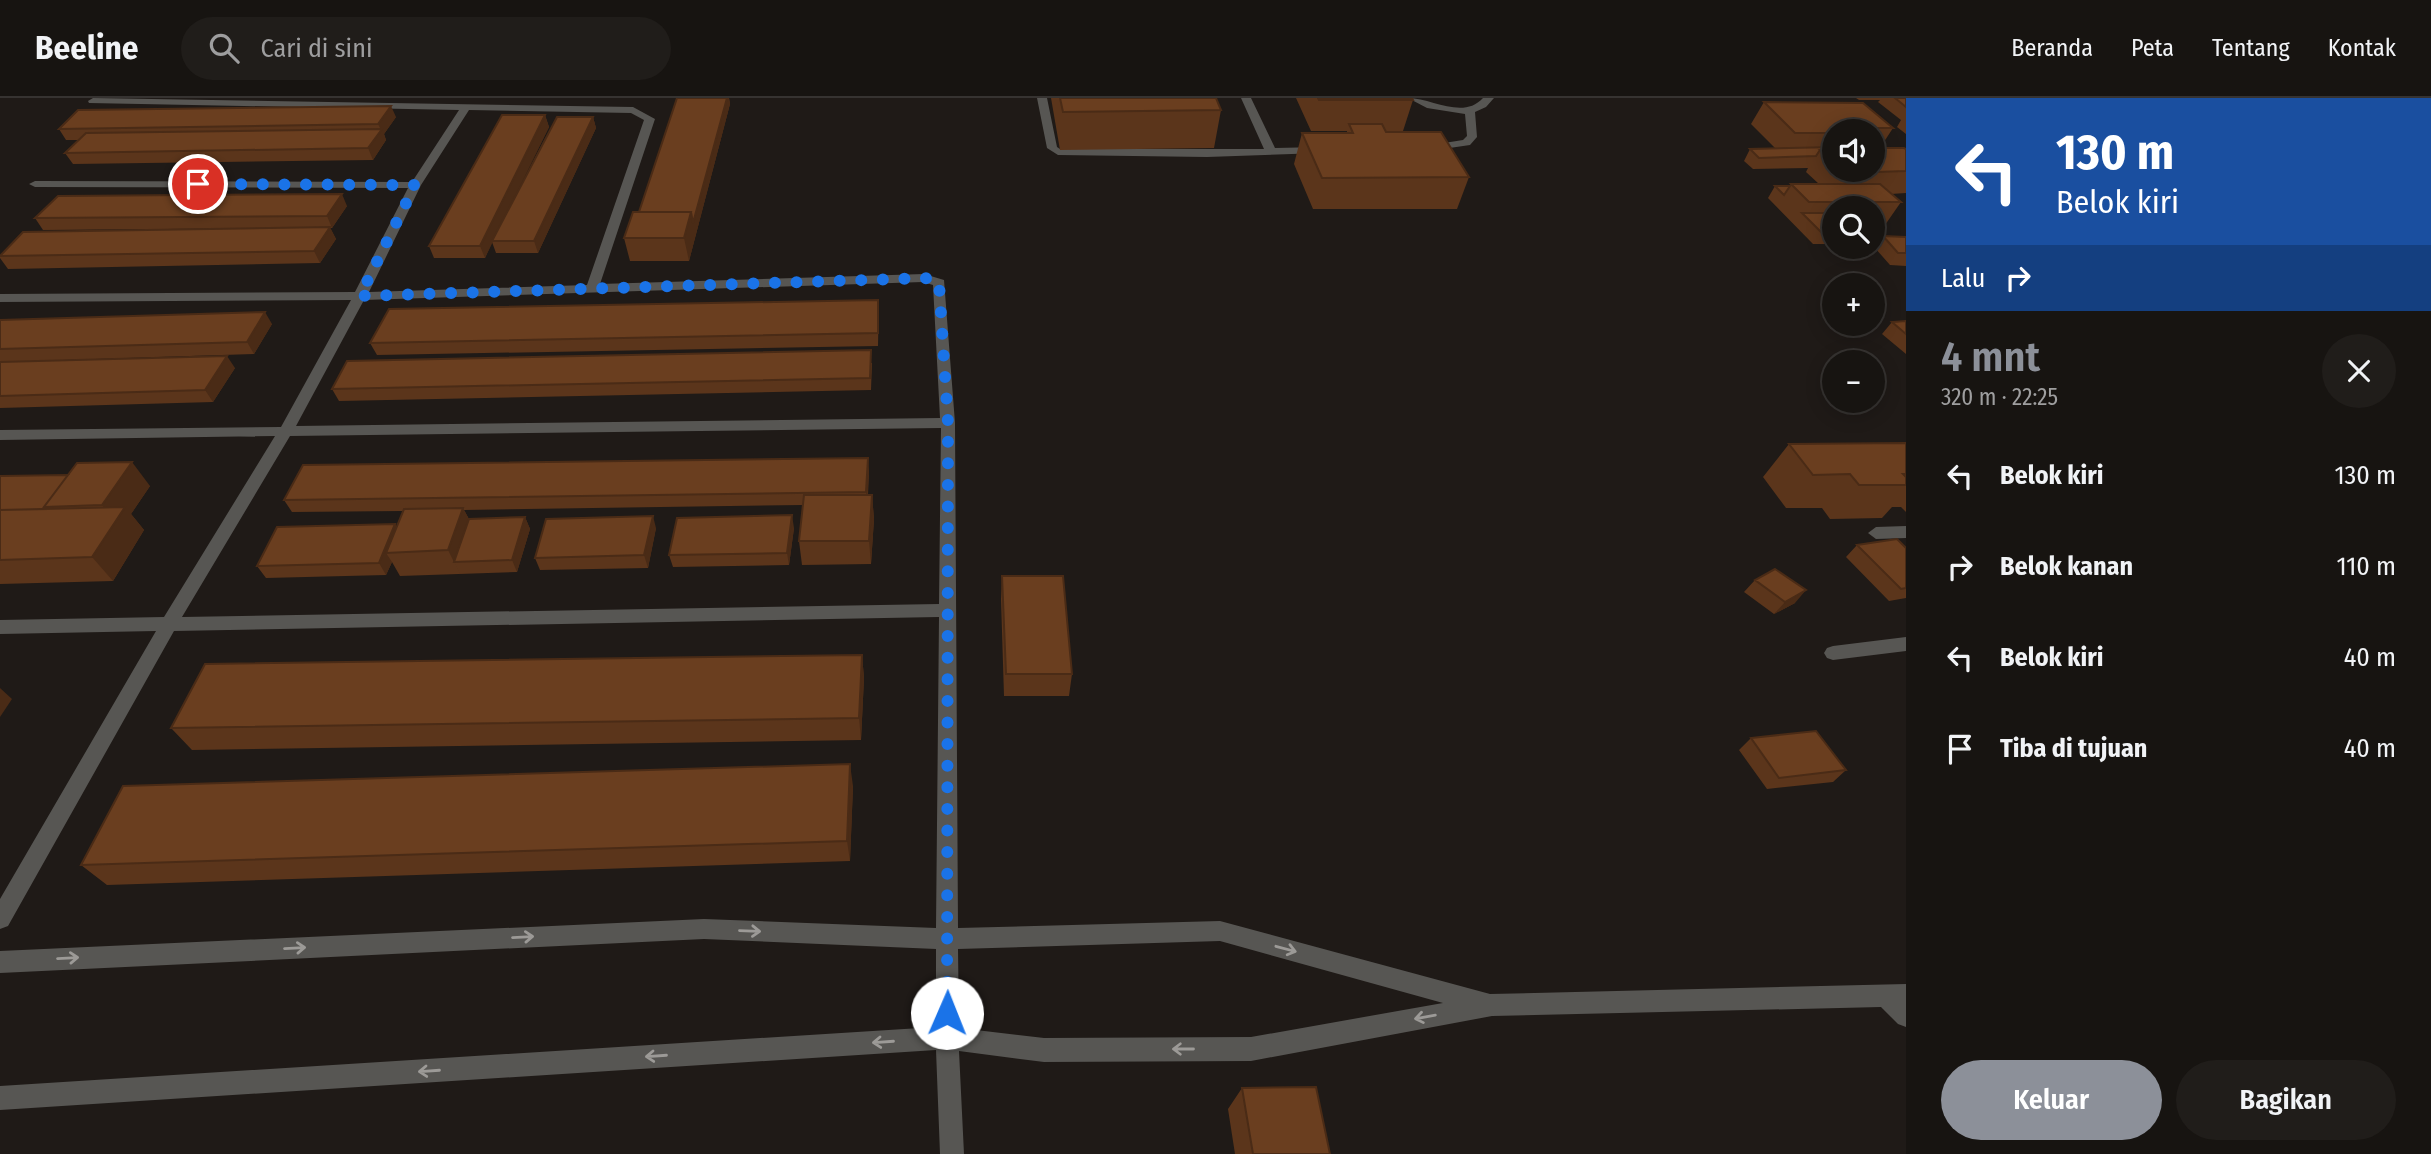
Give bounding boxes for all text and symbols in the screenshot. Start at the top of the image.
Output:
search box [181,17,671,80]
text: Beeline [35,28,139,68]
icon: search [205,29,243,67]
text: Cari di sini [261,33,372,64]
text: Beranda [2011,34,2093,62]
text: Peta [2131,34,2174,62]
text: Tentang [2212,34,2290,62]
text: Kontak [2328,34,2396,62]
map controls [1822,119,1885,413]
button: sound [1822,119,1885,182]
text: 130 m [2056,123,2174,182]
icon: left [1941,126,2032,217]
pin [168,154,228,214]
icon: arrive [179,165,217,203]
text: Belok kiri [2056,183,2179,221]
button: search [1822,196,1885,259]
icon: right [1999,259,2037,297]
text: Lalu [1941,263,1985,294]
button: + [1822,273,1885,336]
text: 4 mnt [1941,332,2040,382]
button: close [2322,334,2396,408]
button: − [1822,350,1885,413]
text: 320 m · 22:25 [1941,383,2058,411]
icon: left [1941,457,1979,495]
text: Belok kiri [2000,460,2103,491]
text: 130 m [2334,460,2396,491]
icon: right [1941,548,1979,586]
text: Belok kanan [2000,551,2133,582]
text: 110 m [2336,551,2396,582]
icon: left [1941,639,1979,677]
text: Belok kiri [2000,642,2103,673]
text: 40 m [2344,642,2396,673]
icon: arrive [1941,730,1979,768]
text: Tiba di tujuan [2000,733,2147,764]
text: 40 m [2344,733,2396,764]
one-way arrow [738,924,761,937]
one-way arrow [511,931,534,944]
one-way arrow [284,941,307,954]
one-way arrow [1274,943,1297,956]
one-way arrow [56,952,79,965]
position arrow [910,976,984,1050]
one-way arrow [1414,1011,1436,1024]
one-way arrow [872,1036,895,1049]
one-way arrow [1172,1042,1195,1056]
one-way arrow [645,1050,668,1063]
button: Keluar [1941,1060,2162,1140]
button: Bagikan [2176,1060,2396,1140]
one-way arrow [418,1065,440,1078]

